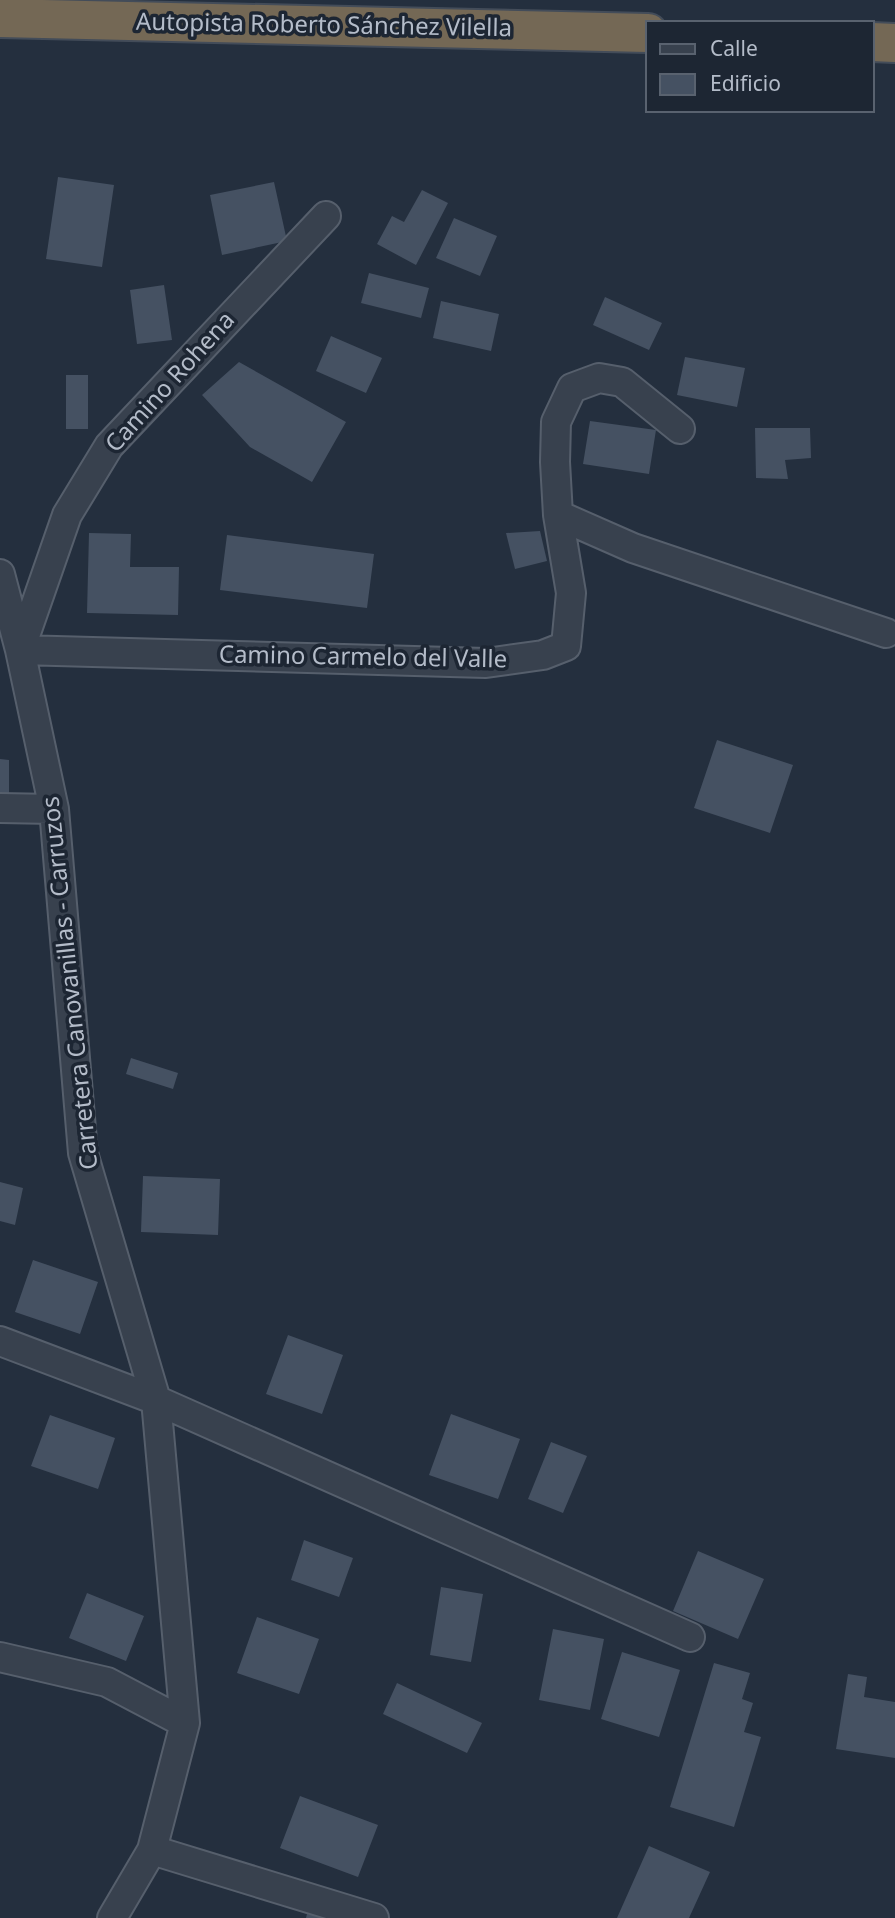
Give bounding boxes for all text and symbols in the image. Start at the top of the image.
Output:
street label: Autopista Roberto Sánchez Vilella [136,4,512,43]
legend [646,21,874,112]
text: Calle [710,34,758,62]
text: Edificio [710,69,781,97]
street label: Camino Rohena [97,303,241,459]
street label: Camino Carmelo del Valle [219,636,507,675]
street label: Carretera Canovanillas - Carruzos [32,795,105,1171]

